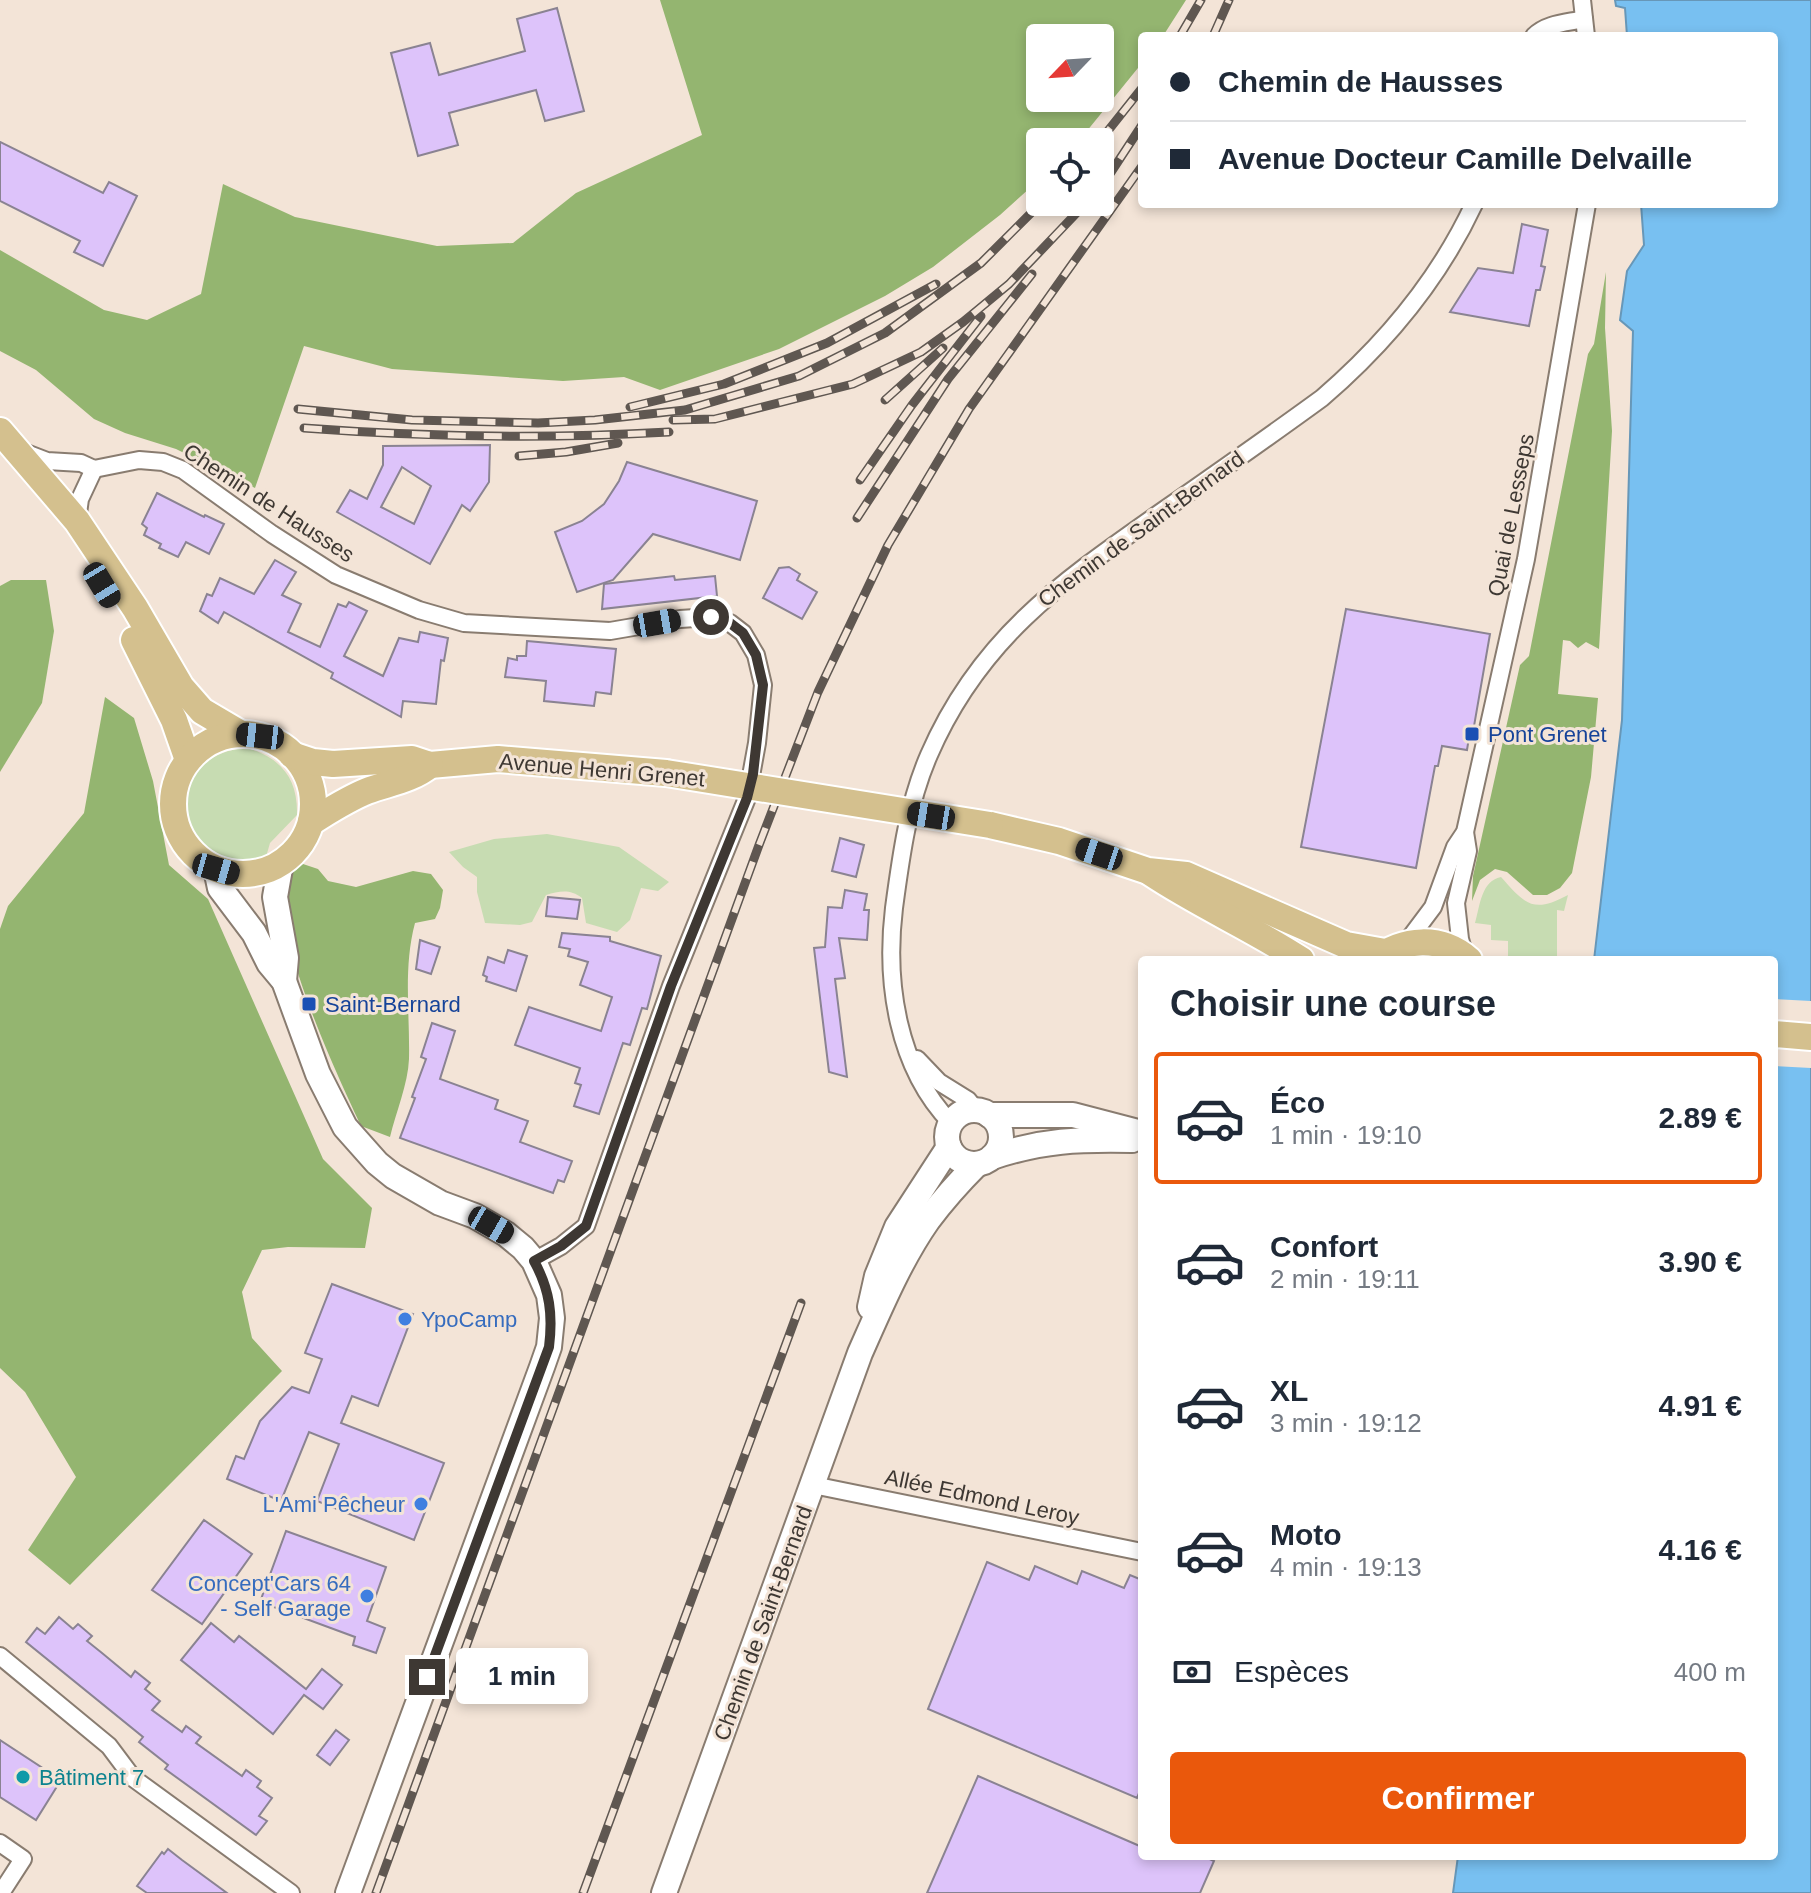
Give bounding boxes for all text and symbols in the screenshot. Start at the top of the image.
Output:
north arrow [1026,24,1114,112]
map controls [1026,24,1114,216]
text: Chemin de Hausses [1218,65,1503,98]
button: locate [1026,128,1114,216]
text: Avenue Docteur Camille Delvaille [1218,142,1692,175]
street label: Quai de Lesseps [1483,432,1539,598]
street label: Chemin de Hausses [179,439,359,567]
street label: Chemin de Saint-Bernard [1033,446,1249,612]
car [79,558,125,612]
route start [693,599,729,635]
car [631,607,683,639]
car [235,722,285,750]
place label: Pont Grenet [1488,722,1607,747]
marker: Pont Grenet [1463,725,1481,743]
street label: Avenue Henri Grenet [498,749,706,791]
car [905,800,957,832]
car [1072,835,1126,873]
car [190,851,242,887]
text: Choisir une course [1170,983,1496,1024]
place label: Saint-Bernard [325,992,461,1017]
marker: Saint-Bernard [300,995,318,1013]
icon: car [1174,1082,1246,1154]
text: Éco [1270,1086,1325,1119]
text: 2.89 € [1659,1101,1742,1134]
text: 1 min · 19:10 [1270,1120,1422,1150]
car [464,1203,518,1247]
icon: car [1174,1226,1246,1298]
text: Confort [1270,1230,1378,1263]
text: 3.90 € [1659,1245,1742,1278]
text: 2 min · 19:11 [1270,1264,1420,1294]
place label: YpoCamp [421,1307,517,1332]
marker: YpoCamp [396,1310,414,1328]
icon: car [1174,1370,1246,1442]
text: XL [1270,1374,1308,1407]
text: 4.91 € [1659,1389,1742,1422]
text: 3 min · 19:12 [1270,1408,1422,1438]
street label: Allée Edmond Leroy [883,1464,1081,1530]
place label: L'Ami Pêcheur [263,1492,405,1517]
marker: L'Ami Pêcheur [412,1495,430,1513]
street label: Chemin de Saint-Bernard [709,1502,817,1744]
icon: car [1174,1514,1246,1586]
text: Moto [1270,1518,1342,1551]
text: 4.16 € [1659,1533,1742,1566]
text: 4 min · 19:13 [1270,1552,1422,1582]
place label: Concept'Cars 64 - Self Garage [188,1571,351,1621]
marker: Concept'Cars 64 - Self Garage [358,1587,376,1605]
callout: 1 min [455,1649,587,1705]
icon: cash [1170,1650,1214,1694]
text: Espèces [1234,1655,1349,1688]
text: 400 m [1674,1657,1746,1687]
route end [409,1659,445,1695]
text: 1 min [488,1661,556,1691]
button: Confirmer [1170,1752,1746,1844]
place label: Bâtiment 7 [39,1765,144,1790]
marker: Bâtiment 7 [14,1768,32,1786]

